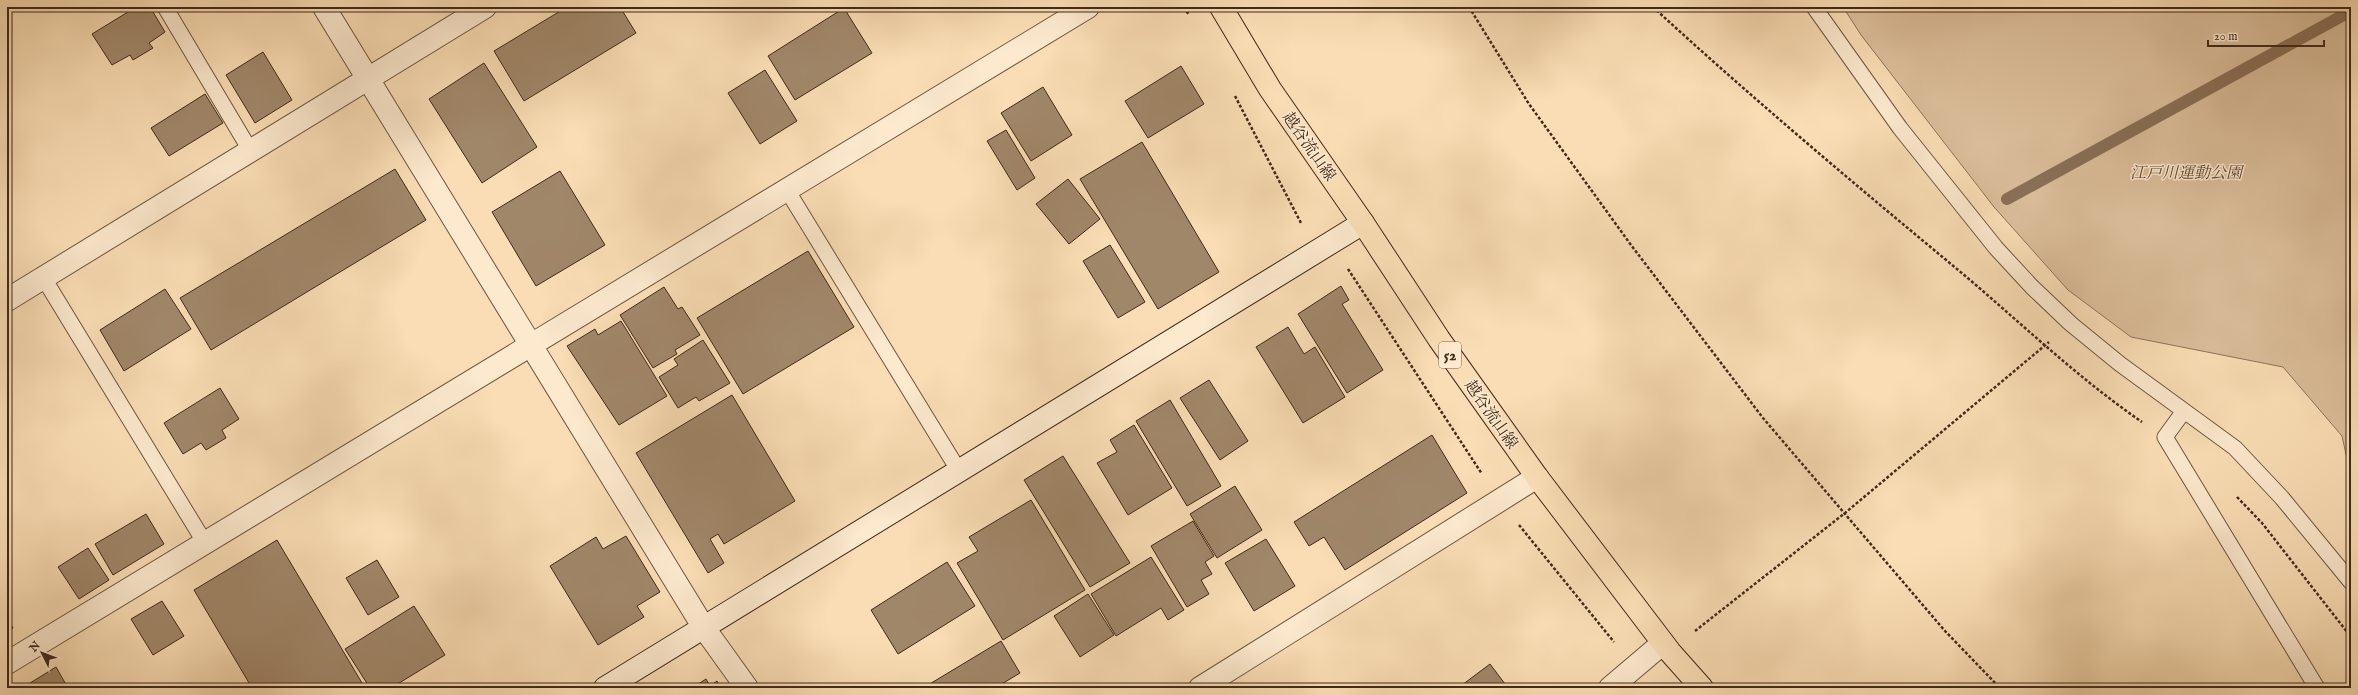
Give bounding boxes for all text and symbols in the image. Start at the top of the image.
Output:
scale bar [2208,22,2324,48]
text: 20 m [2214,29,2237,44]
street label: 越谷流山線 [1277,109,1340,186]
park label: 江戸川運動公園 [2130,164,2245,184]
road number: 52 [1439,342,1461,368]
street label: 越谷流山線 [1459,377,1522,454]
north arrow [22,633,62,673]
text: N [26,638,44,656]

